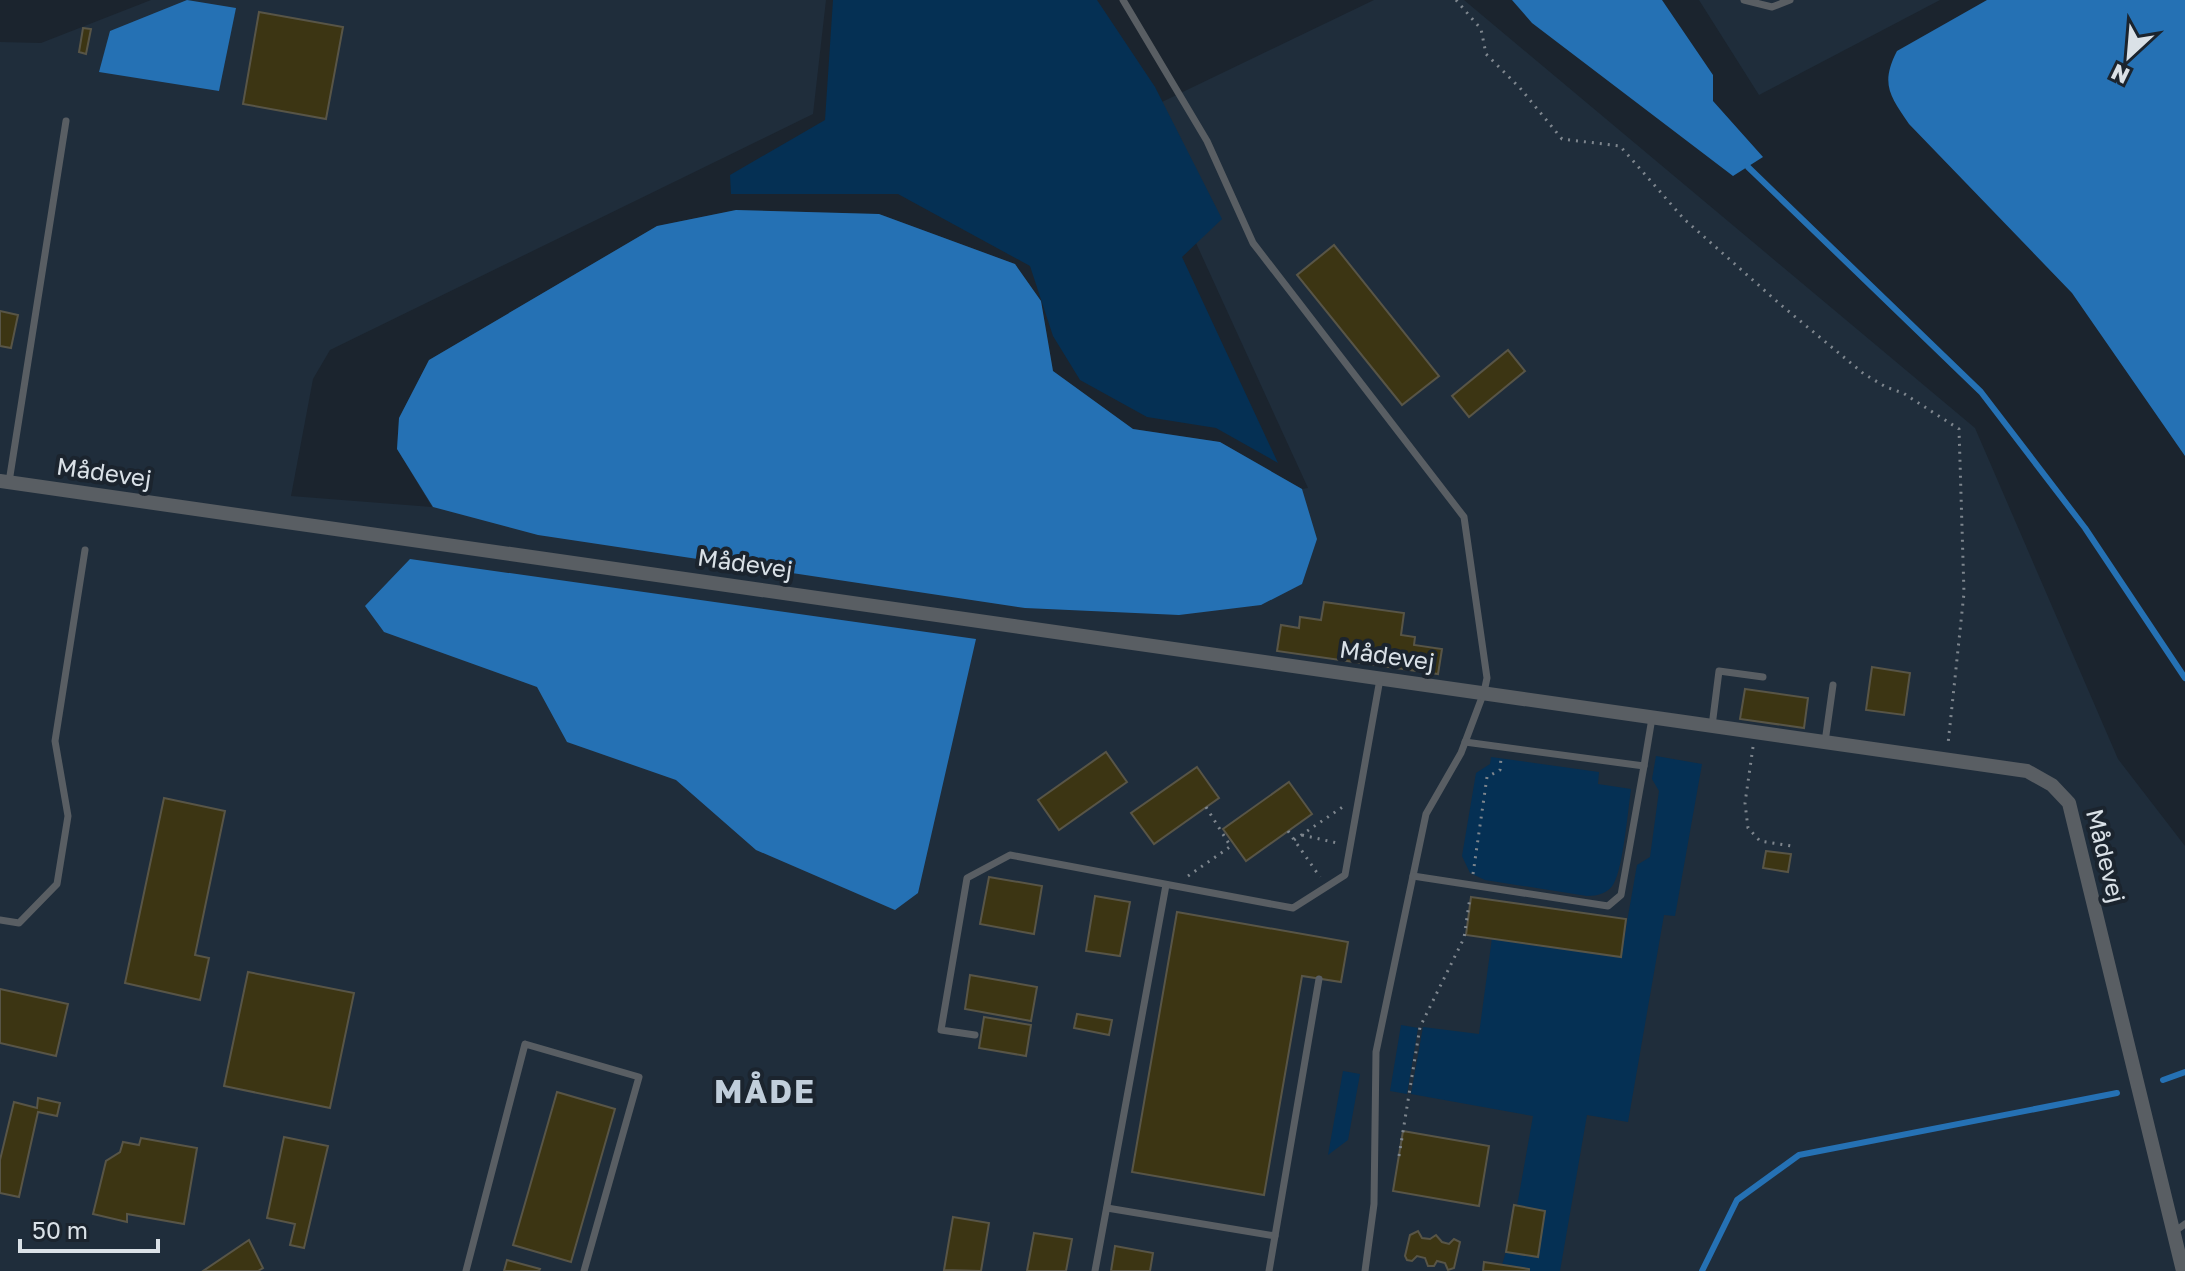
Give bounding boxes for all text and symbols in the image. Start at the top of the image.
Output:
north arrow [2089,16,2169,96]
text: N [2107,59,2133,90]
street label: Mådevej [55,450,154,493]
street label: Mådevej [696,541,795,584]
street label: Mådevej [1338,633,1437,676]
street label: Mådevej [2081,806,2132,906]
district label: MÅDE [714,1071,816,1110]
scale bar [20,1203,158,1253]
text: 50 m [32,1215,88,1244]

